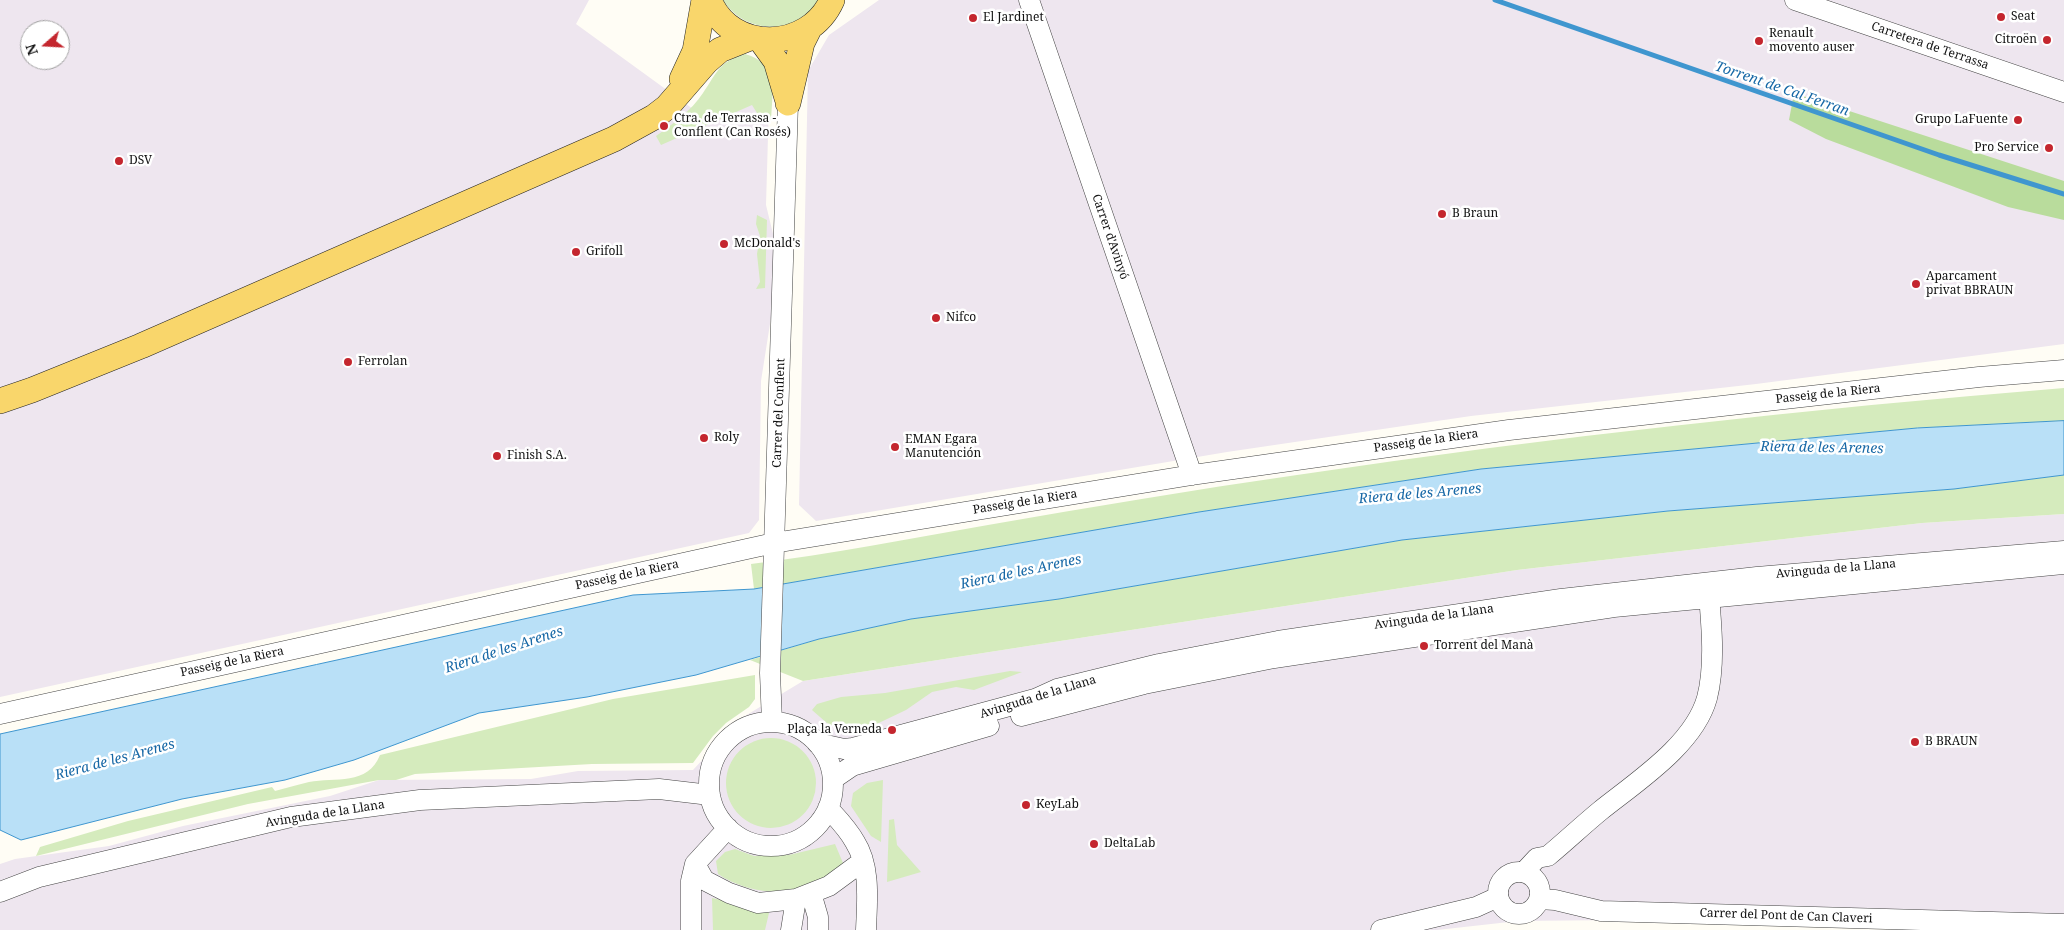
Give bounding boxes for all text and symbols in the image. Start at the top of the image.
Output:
place label: Seat [2011,10,2035,24]
place label: El Jardinet [983,11,1044,25]
marker: Seat [1995,11,2007,23]
marker: El Jardinet [967,12,979,24]
street label: Carretera de Terrassa [1869,19,1991,73]
north arrow [20,20,70,70]
place label: Renault movento auser [1769,27,1854,55]
place label: Citroën [1995,33,2037,47]
marker: Citroën [2041,34,2053,46]
marker: Renault movento auser [1753,35,1765,47]
text: N [21,41,42,58]
water label: Torrent de Cal Ferran [1713,58,1851,120]
place label: Ctra. de Terrassa - Conflent (Can Rosés) [674,112,791,140]
place label: Grupo LaFuente [1915,113,2008,127]
marker: Grupo LaFuente [2012,114,2024,126]
marker: Ctra. de Terrassa - Conflent (Can Rosés) [658,120,670,132]
place label: Pro Service [1974,141,2039,155]
marker: Pro Service [2043,142,2055,154]
place label: DSV [129,154,152,168]
marker: DSV [113,155,125,167]
street label: Carrer d'Avinyó [1089,192,1131,282]
place label: B Braun [1452,207,1498,221]
marker: B Braun [1436,208,1448,220]
place label: McDonald's [734,237,800,251]
marker: McDonald's [718,238,730,250]
place label: Grifoll [586,245,623,259]
marker: Grifoll [570,246,582,258]
place label: Aparcament privat BBRAUN [1926,270,2013,298]
marker: Aparcament privat BBRAUN [1910,278,1922,290]
place label: Nifco [946,311,976,325]
marker: Nifco [930,312,942,324]
place label: Ferrolan [358,355,407,369]
marker: Ferrolan [342,356,354,368]
street label: Carrer del Conflent [770,358,788,468]
street label: Passeig de la Riera [1775,381,1881,407]
street label: Passeig de la Riera [1373,427,1479,455]
place label: Roly [714,431,739,445]
marker: Roly [698,432,710,444]
place label: EMAN Egara Manutención [905,433,981,461]
water label: Riera de les Arenes [1760,439,1884,457]
marker: EMAN Egara Manutención [889,441,901,453]
place label: Finish S.A. [507,449,567,463]
marker: Finish S.A. [491,450,503,462]
water label: Riera de les Arenes [1358,480,1482,508]
street label: Passeig de la Riera [972,487,1078,517]
water label: Riera de les Arenes [959,551,1083,593]
street label: Passeig de la Riera [574,557,680,593]
street label: Avinguda de la Llana [1775,557,1897,581]
street label: Avinguda de la Llana [1373,601,1495,633]
water label: Riera de les Arenes [443,623,565,677]
place label: Torrent del Manà [1434,639,1534,653]
marker: Torrent del Manà [1418,640,1430,652]
street label: Passeig de la Riera [179,644,285,680]
street label: Avinguda de la Llana [978,672,1098,722]
place label: Plaça la Verneda [787,723,882,737]
marker: Plaça la Verneda [886,724,898,736]
place label: B BRAUN [1925,735,1978,749]
water label: Riera de les Arenes [53,736,177,784]
marker: B BRAUN [1909,736,1921,748]
street label: Avinguda de la Llana [264,797,386,831]
place label: KeyLab [1036,798,1079,812]
marker: KeyLab [1020,799,1032,811]
place label: DeltaLab [1104,837,1155,851]
marker: DeltaLab [1088,838,1100,850]
street label: Carrer del Pont de Can Claveri [1699,906,1873,926]

